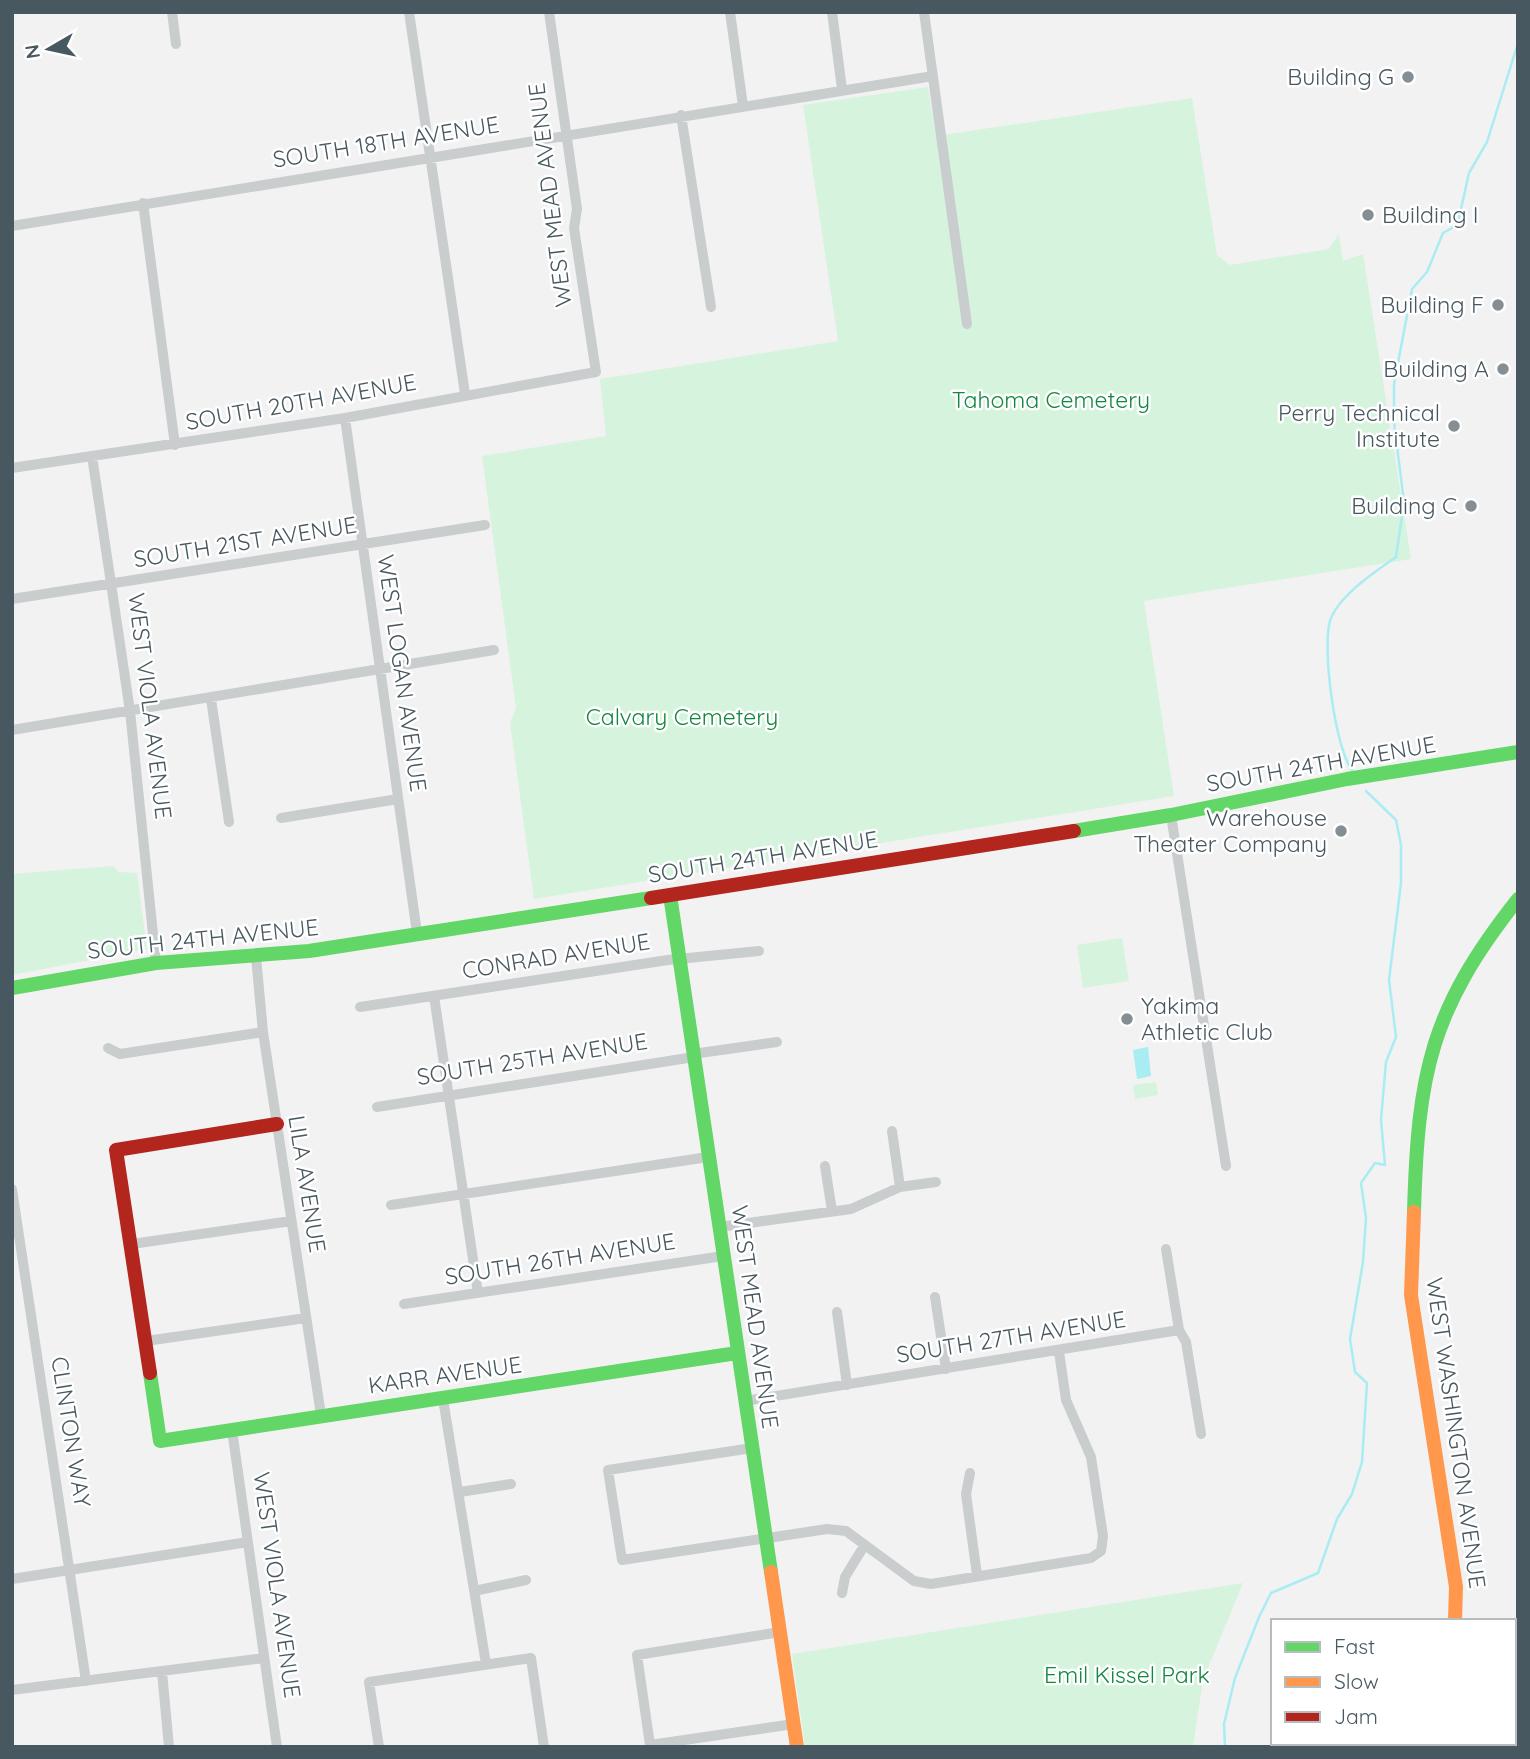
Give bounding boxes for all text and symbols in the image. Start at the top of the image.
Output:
north arrow [14,14,84,84]
text: N [19,43,45,60]
place label: Building G [1287,62,1394,91]
marker: Building G [1400,69,1416,85]
street label: WEST MEAD AVENUE [521,81,578,309]
street label: SOUTH 18TH AVENUE [271,109,501,174]
place label: Building I [1382,200,1479,229]
marker: Building I [1360,207,1376,223]
place label: Building F [1380,290,1484,319]
marker: Building F [1490,297,1506,313]
place label: Building A [1383,354,1489,383]
marker: Building A [1495,361,1511,377]
street label: SOUTH 20TH AVENUE [183,367,419,436]
park label: Tahoma Cemetery [952,385,1150,414]
place label: Perry Technical Institute [1278,398,1440,453]
marker: Perry Technical Institute [1446,418,1462,434]
place label: Building C [1351,491,1457,520]
marker: Building C [1463,498,1479,514]
street label: SOUTH 21ST AVENUE [131,510,358,573]
street label: WEST LOGAN AVENUE [371,552,434,793]
street label: WEST VIOLA AVENUE [122,591,179,821]
park label: Calvary Cemetery [586,702,778,731]
street label: SOUTH 24TH AVENUE [1204,729,1438,798]
place label: Warehouse Theater Company [1133,803,1327,858]
marker: Warehouse Theater Company [1333,823,1349,839]
street label: SOUTH 24TH AVENUE [646,824,880,889]
street label: SOUTH 24TH AVENUE [86,912,320,965]
street label: CONRAD AVENUE [460,926,652,985]
place label: Yakima Athletic Club [1141,991,1273,1046]
marker: Yakima Athletic Club [1119,1011,1135,1027]
street label: SOUTH 25TH AVENUE [415,1026,649,1091]
street label: LILA AVENUE [282,1113,333,1255]
street label: WEST MEAD AVENUE [725,1203,786,1431]
street label: SOUTH 26TH AVENUE [443,1226,677,1291]
street label: WEST WASHINGTON AVENUE [1420,1276,1493,1590]
street label: SOUTH 27TH AVENUE [894,1304,1128,1369]
street label: KARR AVENUE [366,1349,524,1400]
street label: CLINTON WAY [45,1354,98,1510]
street label: WEST VIOLA AVENUE [247,1470,308,1700]
legend [1271,1619,1516,1745]
text: Fast [1334,1633,1375,1659]
park label: Emil Kissel Park [1044,1660,1210,1689]
text: Slow [1334,1668,1379,1694]
text: Jam [1334,1703,1378,1729]

